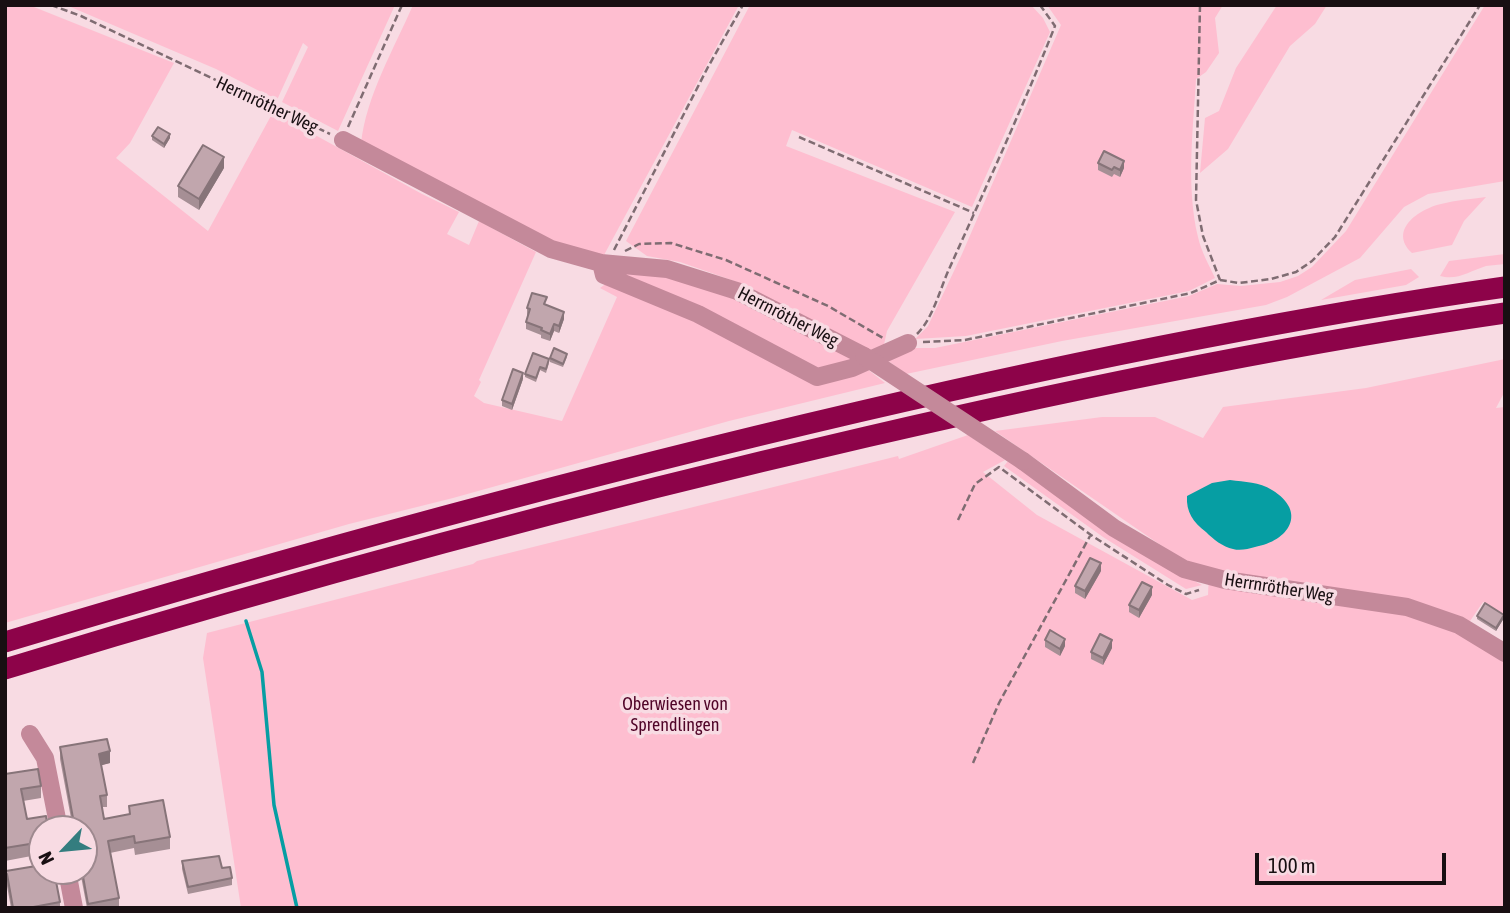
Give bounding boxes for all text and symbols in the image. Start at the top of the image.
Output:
street label: Herrnröther Weg [213,72,321,138]
street label: Herrnröther Weg [734,282,842,352]
street label: Herrnröther Weg [1223,569,1335,607]
park label: Oberwiesen von Sprendlingen [622,693,728,736]
north arrow [28,815,98,885]
scale bar [1258,839,1449,883]
text: N [34,848,58,868]
text: 100 m [1268,853,1316,877]

